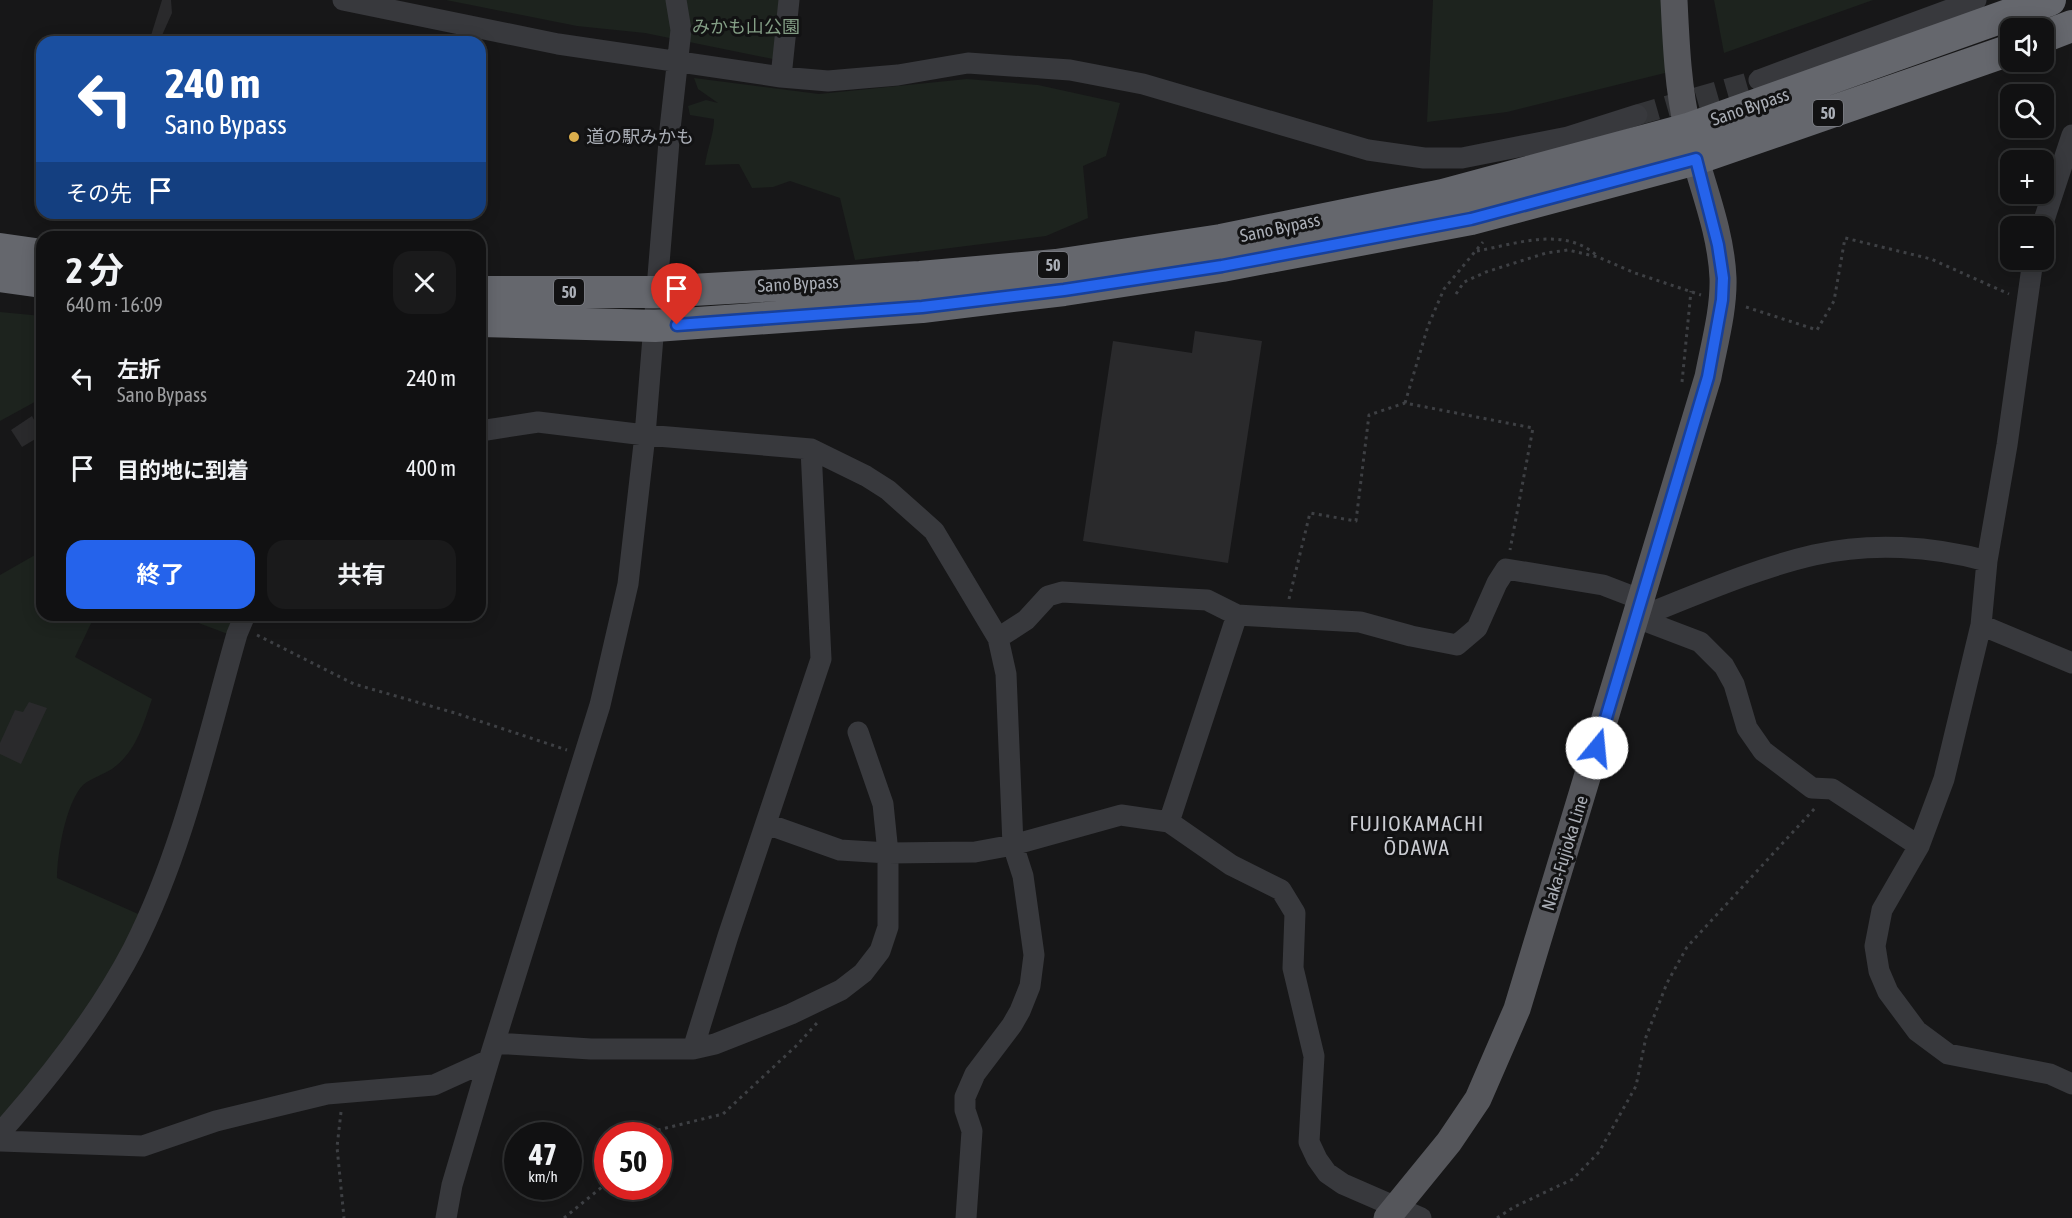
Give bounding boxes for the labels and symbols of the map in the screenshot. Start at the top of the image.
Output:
park label: みかも山公園 [692,16,800,37]
street label: Sano Bypass [1708,83,1792,130]
road number: 50 [1813,100,1843,126]
place label: 道の駅みかも [586,126,694,147]
marker: 道の駅みかも [567,130,581,144]
street label: Sano Bypass [1238,209,1322,246]
road number: 50 [1038,252,1068,278]
pin [651,263,702,325]
street label: Sano Bypass [757,271,839,296]
road number: 50 [554,279,584,305]
position arrow [1565,716,1629,780]
street label: Naka-Fujioka Line [1537,793,1592,913]
district label: FUJIOKAMACHI ŌDAWA [1349,811,1485,859]
speed limit sign: 50 [594,1122,672,1200]

